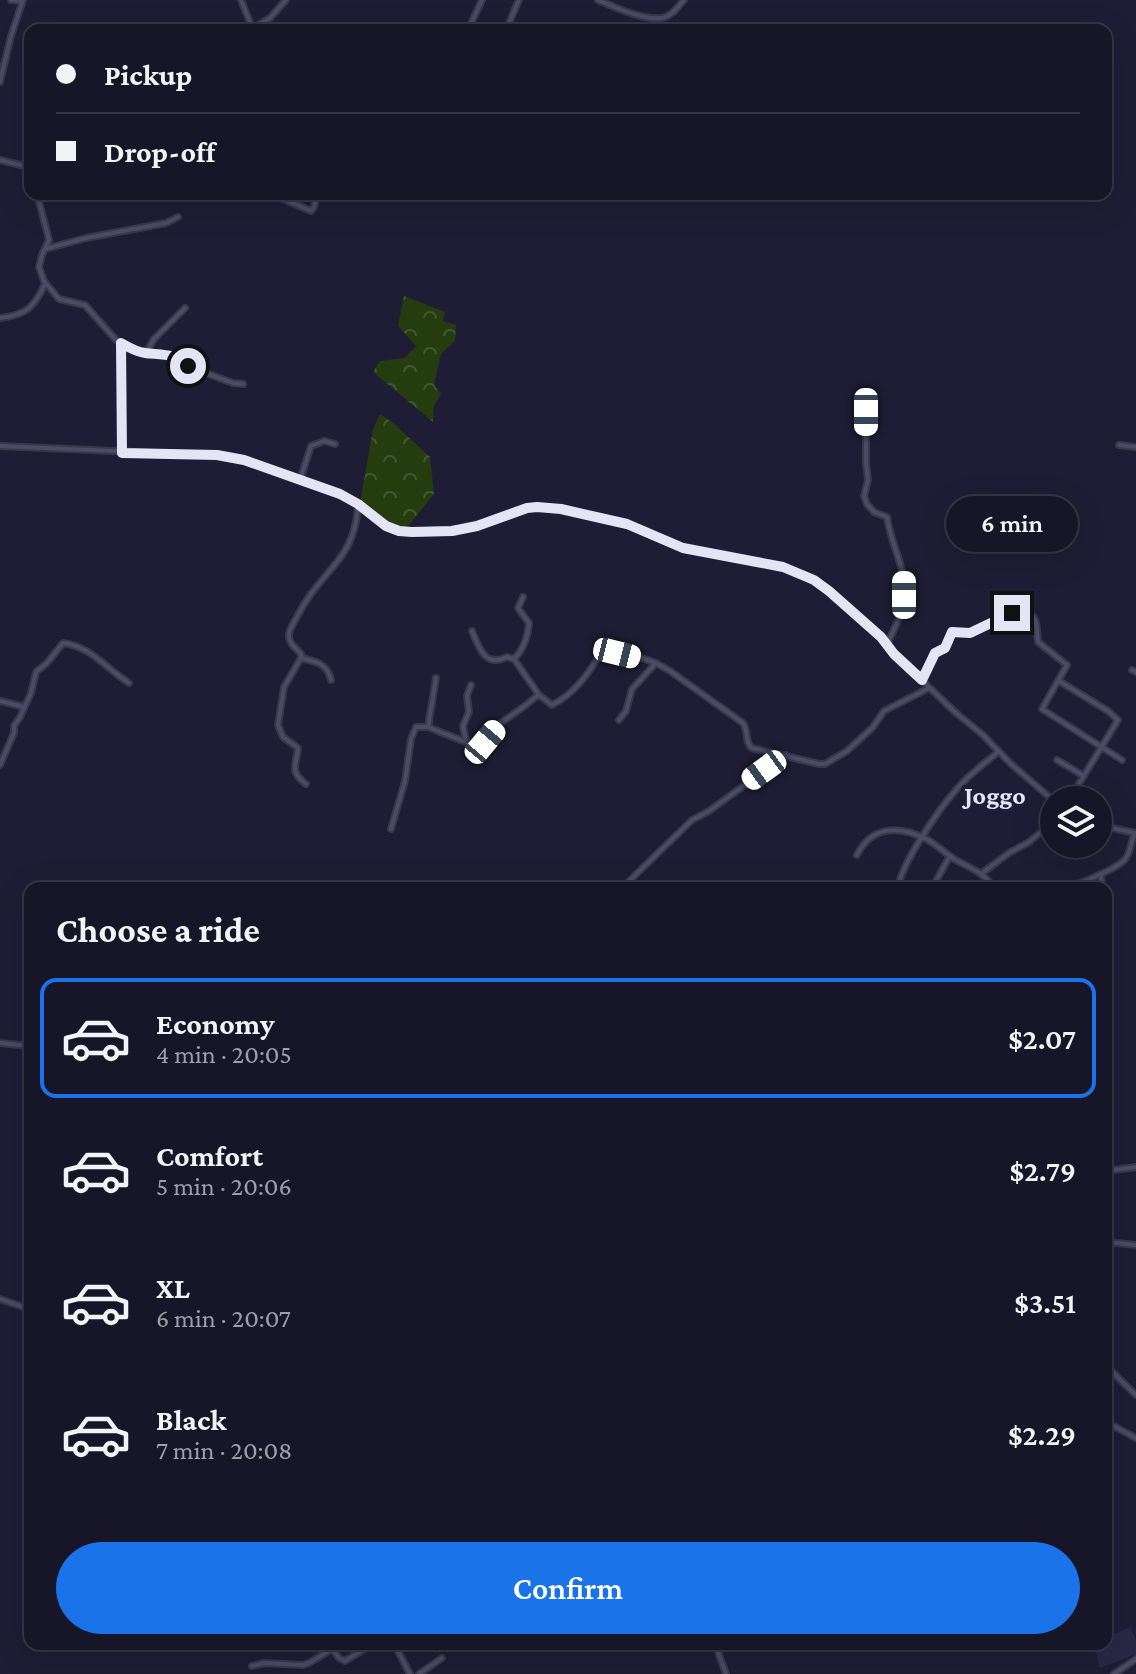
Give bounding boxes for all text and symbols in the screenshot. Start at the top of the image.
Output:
text: Pickup [104,58,192,91]
text: Drop-off [104,135,215,168]
route start [170,348,206,384]
car [854,388,878,436]
callout: 6 min [946,497,1078,553]
text: 6 min [981,509,1043,538]
car [892,571,916,619]
route end [994,595,1030,631]
car [591,636,643,670]
car [460,716,510,768]
car [738,746,790,794]
district label: Joggo [961,781,1026,810]
map controls [1040,786,1112,858]
button: layers [1040,786,1112,858]
text: Choose a ride [56,910,260,950]
icon: car [60,1002,132,1074]
text: Economy [156,1007,275,1040]
text: $2.07 [1008,1022,1076,1055]
text: 4 min · 20:05 [156,1040,292,1069]
icon: car [60,1134,132,1206]
text: Comfort [156,1139,263,1172]
text: $2.79 [1009,1154,1076,1187]
text: 5 min · 20:06 [156,1172,292,1201]
icon: car [60,1266,132,1338]
text: XL [156,1271,190,1304]
text: $3.51 [1014,1286,1076,1319]
text: 6 min · 20:07 [156,1304,291,1333]
icon: car [60,1398,132,1470]
text: Black [156,1403,227,1436]
text: $2.29 [1008,1418,1076,1451]
text: 7 min · 20:08 [156,1436,292,1465]
button: Confirm [56,1542,1080,1634]

